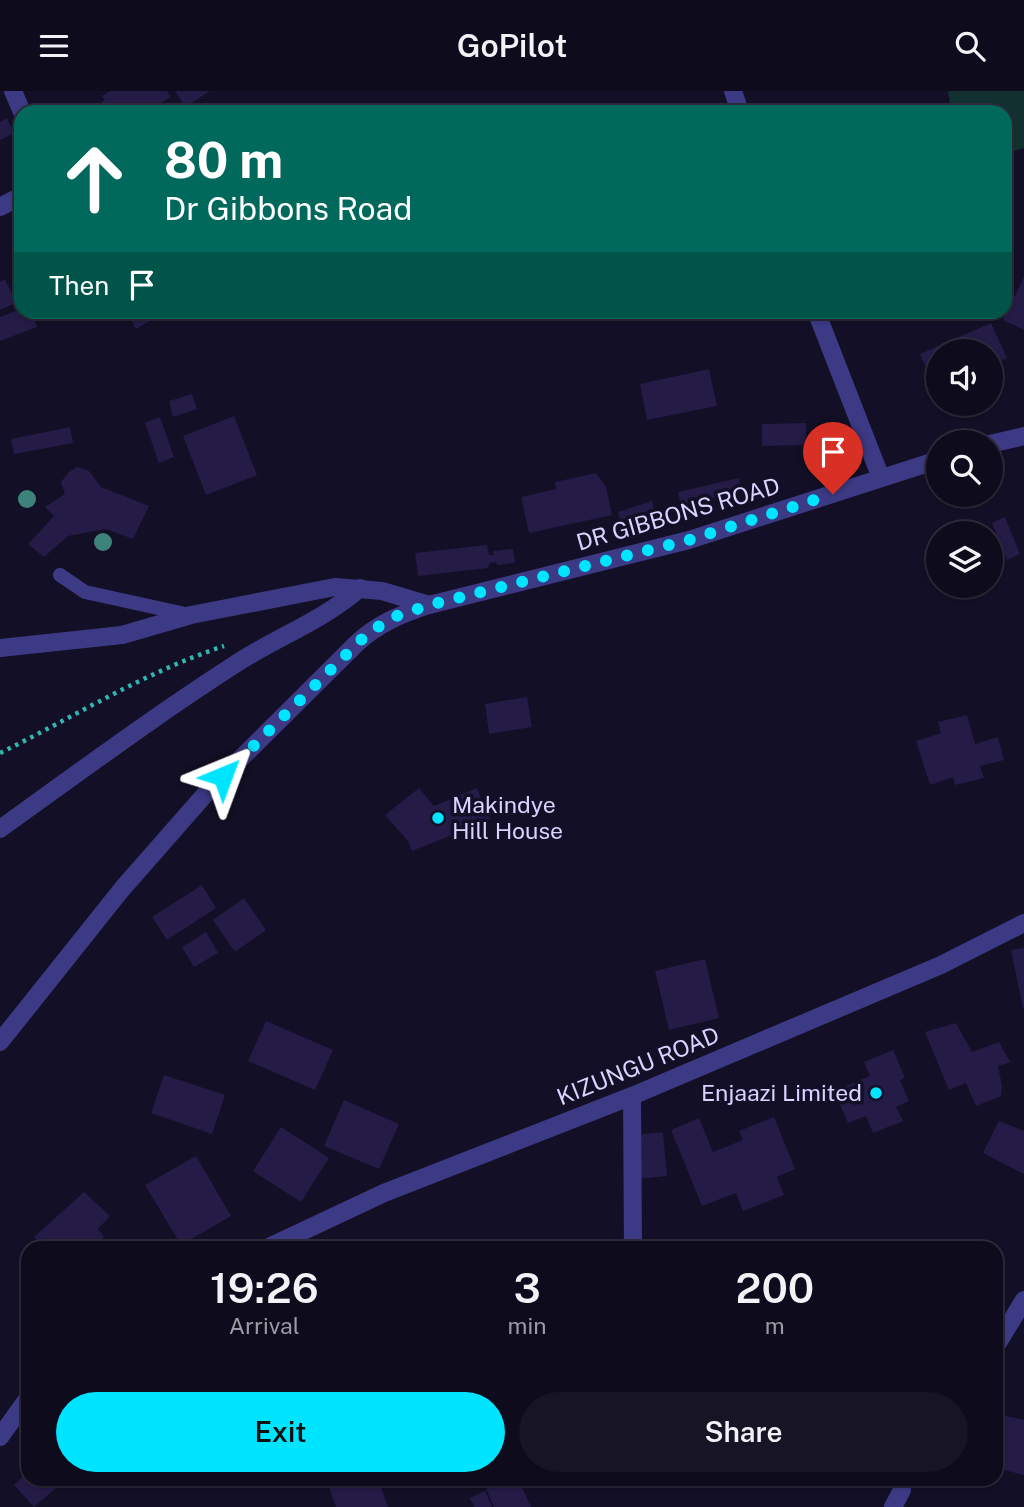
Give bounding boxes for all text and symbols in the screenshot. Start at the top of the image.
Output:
icon: menu [35,27,73,65]
text: GoPilot [457,27,567,64]
icon: search [951,27,989,65]
text: 80 m [164,131,283,189]
icon: ahead [49,133,140,224]
text: Dr Gibbons Road [164,190,412,227]
icon: arrive [123,266,161,304]
text: Then [49,270,109,301]
map controls [926,339,1003,598]
button: sound [926,339,1003,416]
pin [803,422,863,494]
button: search [926,430,1003,507]
icon: arrive [814,433,852,471]
street label: DR GIBBONS ROAD [573,472,783,555]
button: layers [926,521,1003,598]
position arrow [186,739,260,813]
place label: Makindye Hill House [452,791,563,844]
marker: Makindye Hill House [430,810,446,826]
street label: KIZUNGU ROAD [553,1021,723,1110]
place label: Enjaazi Limited [701,1079,862,1106]
marker: Enjaazi Limited [868,1085,884,1101]
text: 19:26 [210,1263,319,1312]
text: 3 [513,1263,541,1312]
text: 200 [735,1263,814,1312]
text: Arrival [229,1312,300,1339]
text: min [508,1312,547,1339]
text: m [765,1312,785,1339]
button: Exit [56,1392,505,1472]
button: Share [519,1392,968,1472]

